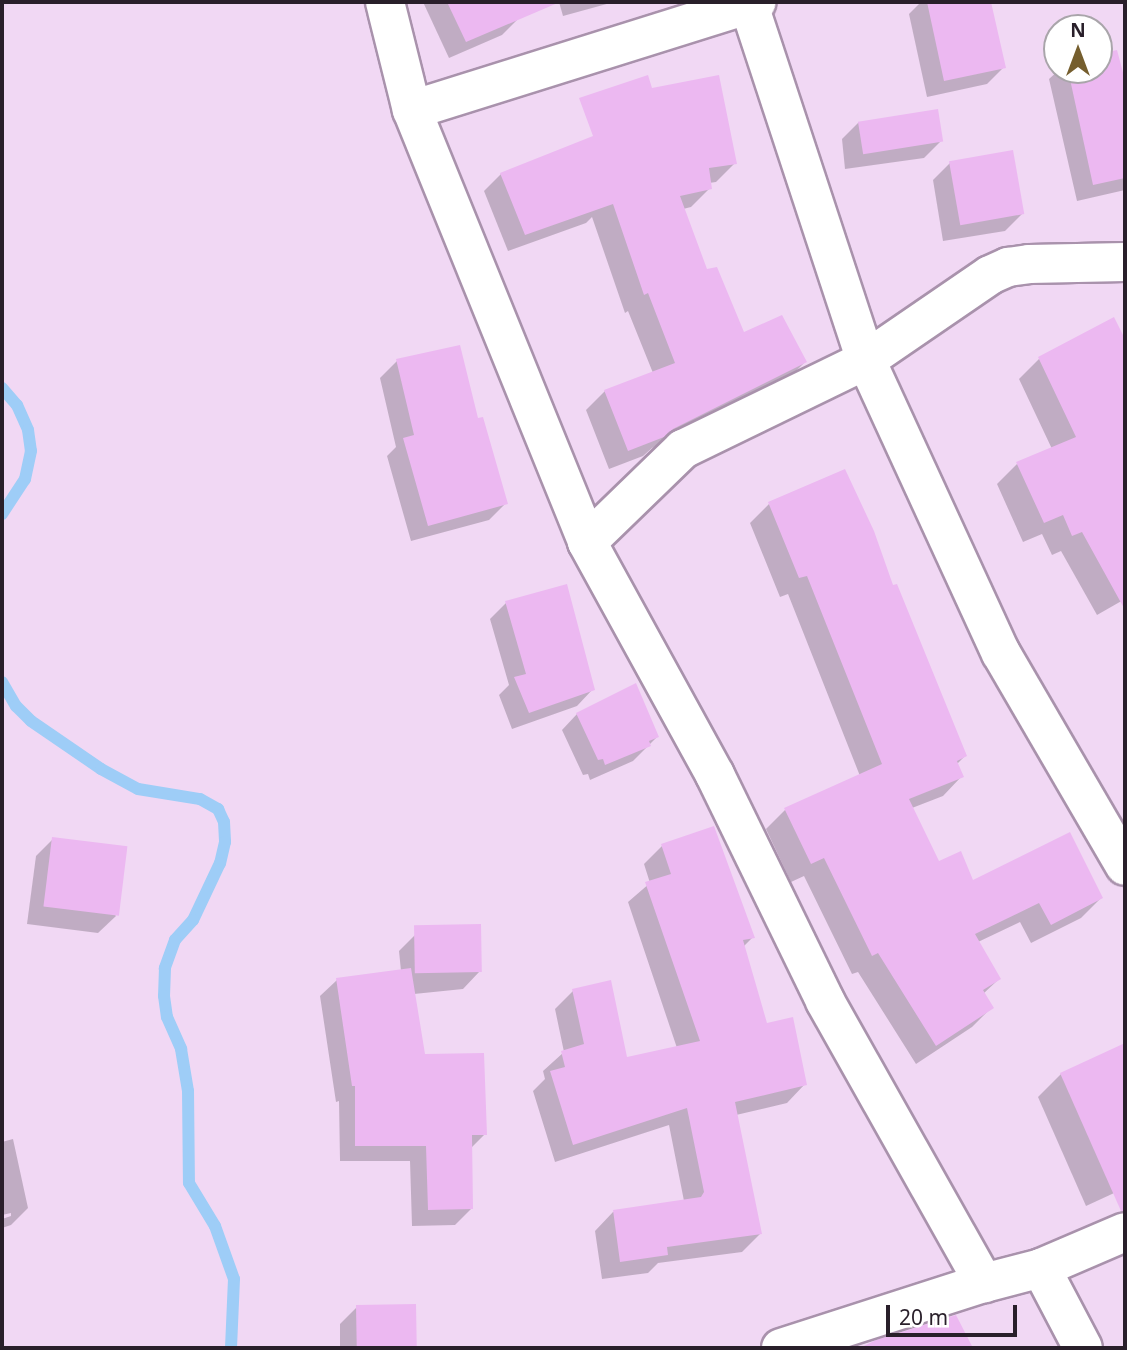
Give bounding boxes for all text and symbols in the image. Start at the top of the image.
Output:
north arrow [1043,14,1113,84]
text: N [1070,17,1086,43]
scale bar [889,1290,1020,1334]
text: 20 m [899,1303,948,1331]

